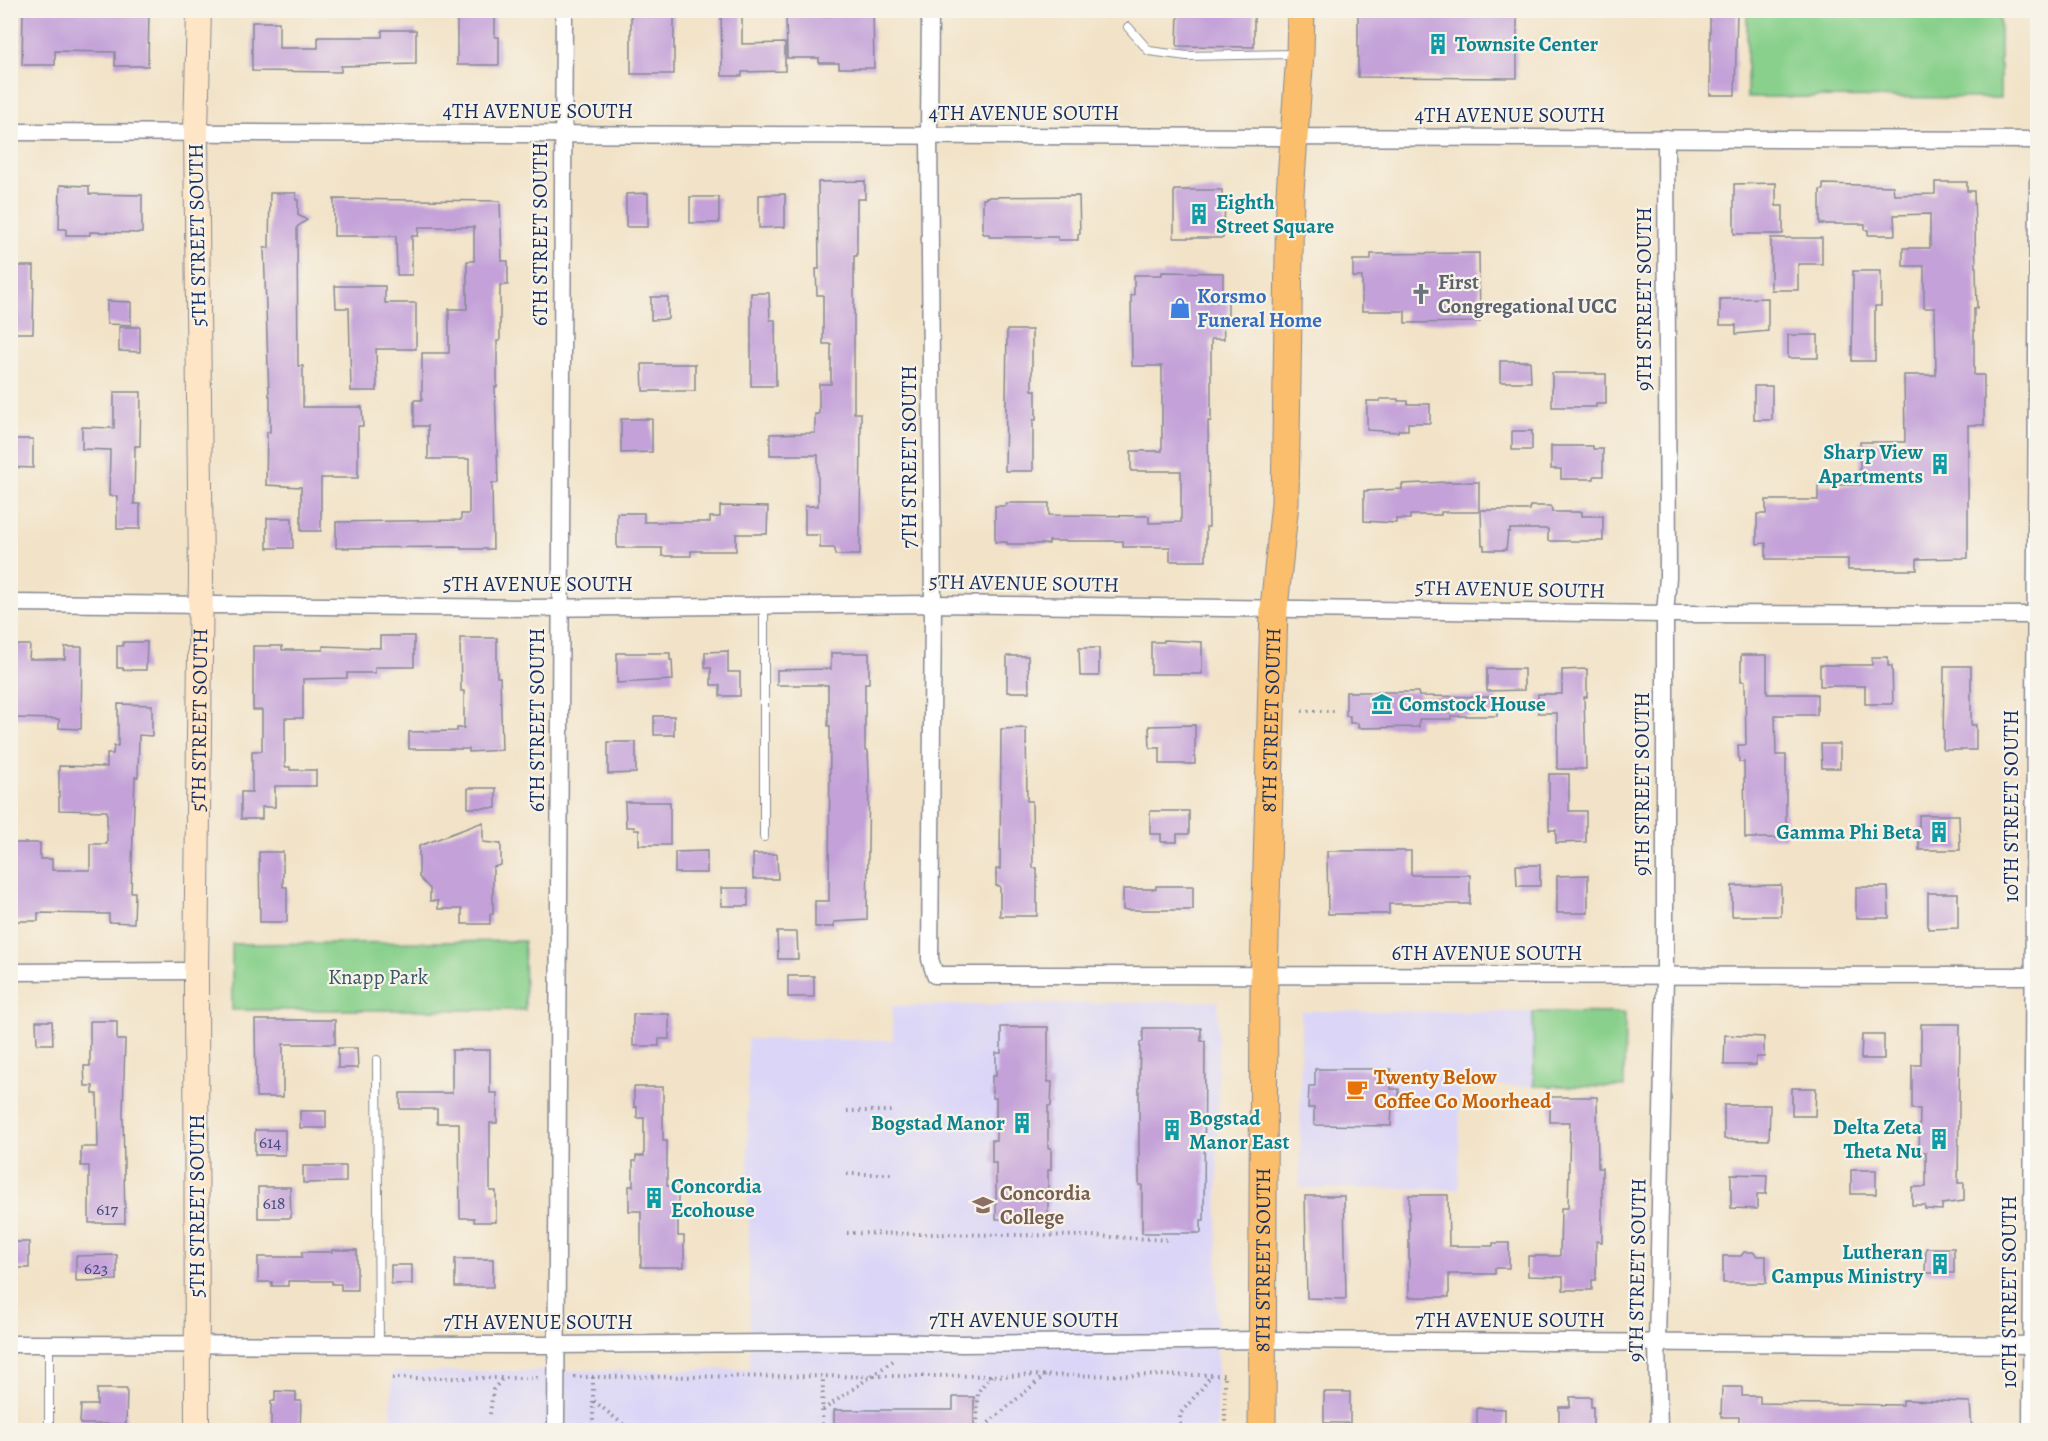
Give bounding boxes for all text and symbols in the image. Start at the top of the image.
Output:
place label: Townsite Center [1455,30,1599,58]
building icon: Townsite Center [1426,32,1450,56]
street label: 4TH AVENUE SOUTH [443,97,633,125]
street label: 4TH AVENUE SOUTH [929,99,1119,127]
street label: 4TH AVENUE SOUTH [1415,101,1605,129]
street label: 6TH STREET SOUTH [526,142,554,326]
street label: 5TH STREET SOUTH [181,143,213,327]
place label: Eighth Street Square [1216,188,1335,240]
building icon: Eighth Street Square [1187,202,1211,226]
street label: 9TH STREET SOUTH [1630,207,1658,391]
place label: First Congregational UCC [1438,268,1617,320]
place label: Korsmo Funeral Home [1197,282,1322,334]
church icon: First Congregational UCC [1409,282,1433,306]
shop icon: Korsmo Funeral Home [1168,296,1192,320]
street label: 7TH STREET SOUTH [895,365,923,549]
place label: Sharp View Apartments [1818,438,1924,490]
building icon: Sharp View Apartments [1928,452,1952,476]
street label: 5TH AVENUE SOUTH [929,567,1119,599]
street label: 5TH AVENUE SOUTH [443,570,633,598]
street label: 5TH AVENUE SOUTH [1415,573,1605,605]
street label: 8TH STREET SOUTH [1254,627,1287,813]
street label: 5TH STREET SOUTH [184,628,214,812]
street label: 6TH STREET SOUTH [523,628,551,812]
place label: Comstock House [1399,690,1546,718]
museum icon: Comstock House [1370,692,1394,716]
street label: 9TH STREET SOUTH [1628,692,1656,876]
street label: 10TH STREET SOUTH [1997,710,2025,902]
place label: Gamma Phi Beta [1776,818,1923,846]
building icon: Gamma Phi Beta [1927,820,1951,844]
street label: 6TH AVENUE SOUTH [1392,939,1583,967]
park label: Knapp Park [328,963,429,991]
place label: Twenty Below Coffee Co Moorhead [1374,1063,1552,1115]
cafe icon: Twenty Below Coffee Co Moorhead [1345,1077,1369,1101]
place label: Bogstad Manor East [1189,1104,1289,1156]
place label: Bogstad Manor [871,1109,1005,1137]
building icon: Bogstad Manor [1010,1111,1034,1135]
place label: Delta Zeta Theta Nu [1833,1113,1923,1165]
street label: 5TH STREET SOUTH [183,1114,211,1298]
building icon: Bogstad Manor East [1160,1118,1184,1142]
building icon: Delta Zeta Theta Nu [1927,1127,1951,1151]
house number: 614 [259,1130,281,1154]
street label: 8TH STREET SOUTH [1248,1167,1277,1353]
place label: Concordia Ecohouse [671,1172,763,1224]
street label: 9TH STREET SOUTH [1621,1178,1653,1362]
place label: Concordia College [1000,1179,1092,1231]
building icon: Concordia Ecohouse [642,1186,666,1210]
house number: 618 [262,1191,286,1215]
school or university icon: Concordia College [971,1193,995,1217]
street label: 10TH STREET SOUTH [1995,1196,2023,1388]
house number: 617 [96,1197,118,1221]
place label: Lutheran Campus Ministry [1772,1238,1924,1290]
building icon: Lutheran Campus Ministry [1928,1252,1952,1276]
house number: 623 [84,1256,108,1280]
street label: 7TH AVENUE SOUTH [929,1306,1119,1334]
street label: 7TH AVENUE SOUTH [1415,1306,1605,1334]
street label: 7TH AVENUE SOUTH [443,1308,633,1336]

